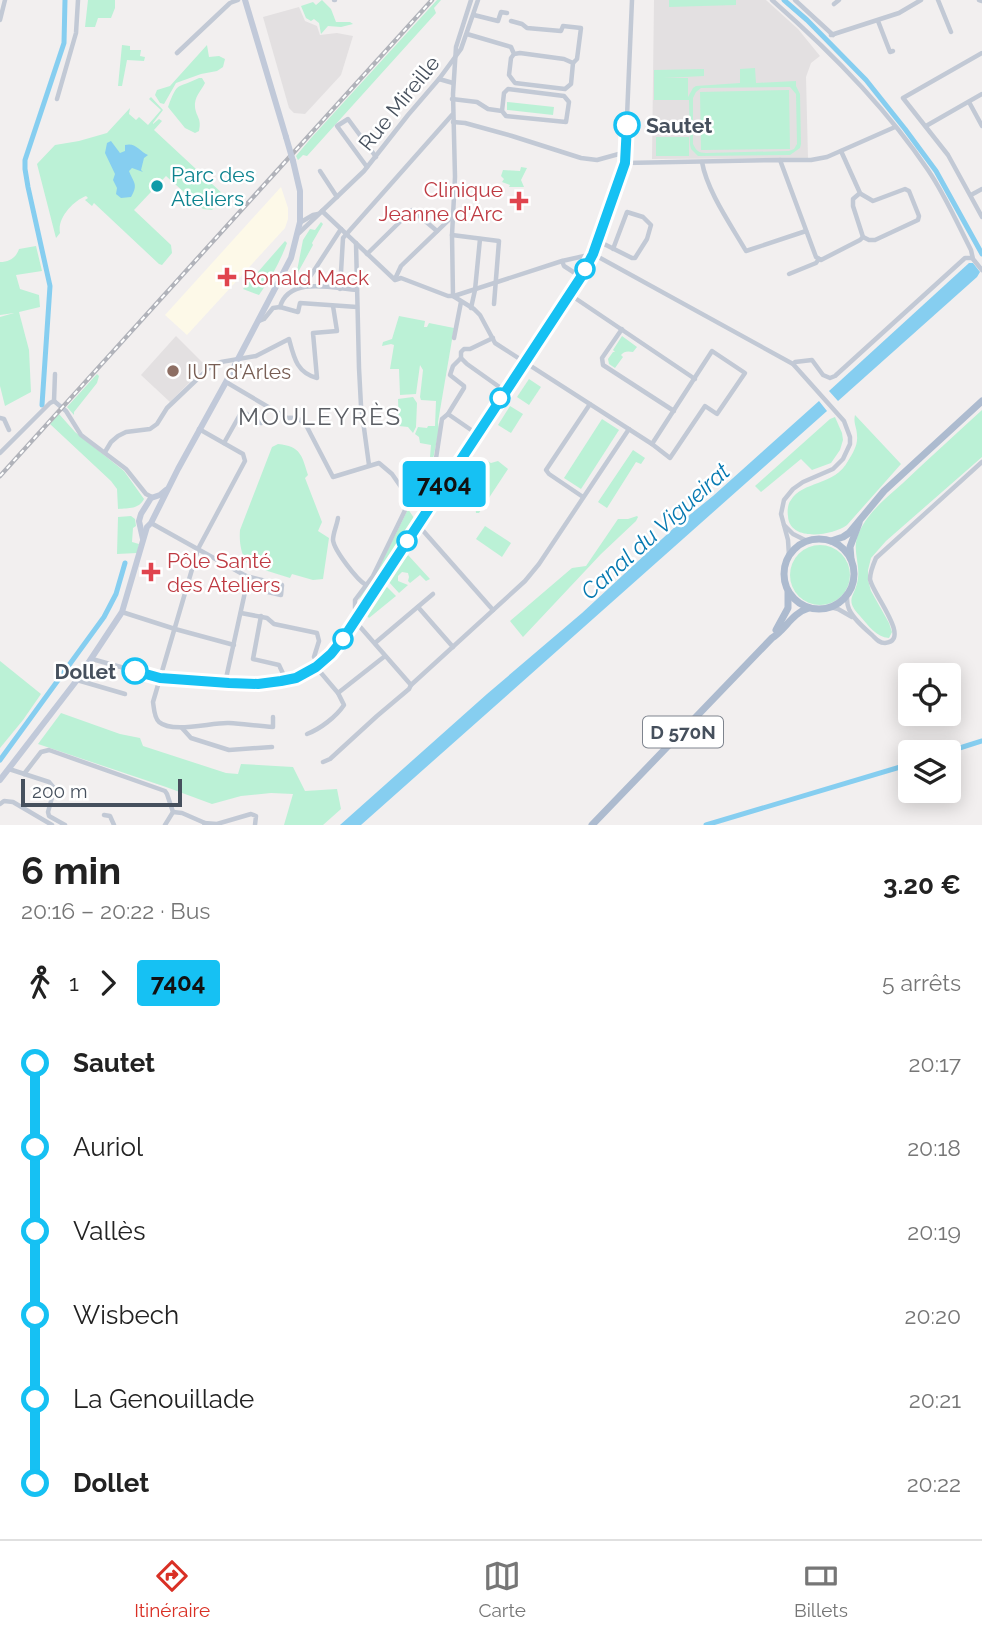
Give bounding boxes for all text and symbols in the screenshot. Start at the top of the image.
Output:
street label: Rue Mireille [353,51,445,155]
marker: Sautet [614,112,640,138]
place label: Sautet [646,113,712,138]
place label: Parc des Ateliers [171,162,255,211]
place label: Clinique Jeanne d'Arc [379,177,503,226]
marker: Parc des Ateliers [149,178,165,194]
marker: Clinique Jeanne d'Arc [509,191,529,211]
unlabelled marker [575,259,595,279]
place label: Ronald Mack [243,265,369,290]
marker: Ronald Mack [217,267,237,287]
place label: IUT d'Arles [187,359,291,384]
marker: IUT d'Arles [165,363,181,379]
unlabelled marker [490,388,510,408]
district label: MOULEYRÈS [238,402,402,431]
water label: Canal du Vigueirat [575,457,735,605]
line badge: 7404 [395,461,493,507]
text: 7404 [417,469,471,498]
unlabelled marker [397,531,417,551]
place label: Pôle Santé des Ateliers [167,548,280,597]
marker: Pôle Santé des Ateliers [141,562,161,582]
unlabelled marker [333,629,353,649]
marker: Dollet [122,658,148,684]
place label: Dollet [54,659,116,684]
map controls [898,663,961,803]
button: locate [898,663,961,726]
road number: D 570N [643,716,723,748]
button: layers [898,740,961,803]
scale bar [21,776,182,808]
text: 200 m [32,780,87,802]
text: 6 min [21,848,121,893]
text: 3.20 € [883,870,961,900]
text: 20:16 – 20:22 · Bus [21,897,210,924]
icon: walk [21,964,59,1002]
icon: forward [89,964,127,1002]
text: 7404 [151,968,206,997]
text: 1 [69,969,79,996]
text: 5 arrêts [882,969,961,996]
text: Sautet [73,1048,155,1078]
text: 20:17 [909,1050,961,1077]
text: Auriol [73,1132,143,1162]
text: 20:18 [907,1134,961,1161]
text: Vallès [73,1216,145,1246]
text: 20:19 [907,1218,961,1245]
text: Wisbech [73,1300,179,1330]
text: 20:20 [905,1302,961,1329]
text: La Genouillade [73,1384,254,1414]
text: 20:21 [909,1386,961,1413]
text: Dollet [73,1468,149,1498]
text: 20:22 [907,1470,961,1497]
tab: Itinéraire [134,1557,210,1621]
tab: Carte [478,1557,526,1621]
tab: Billets [794,1557,848,1621]

